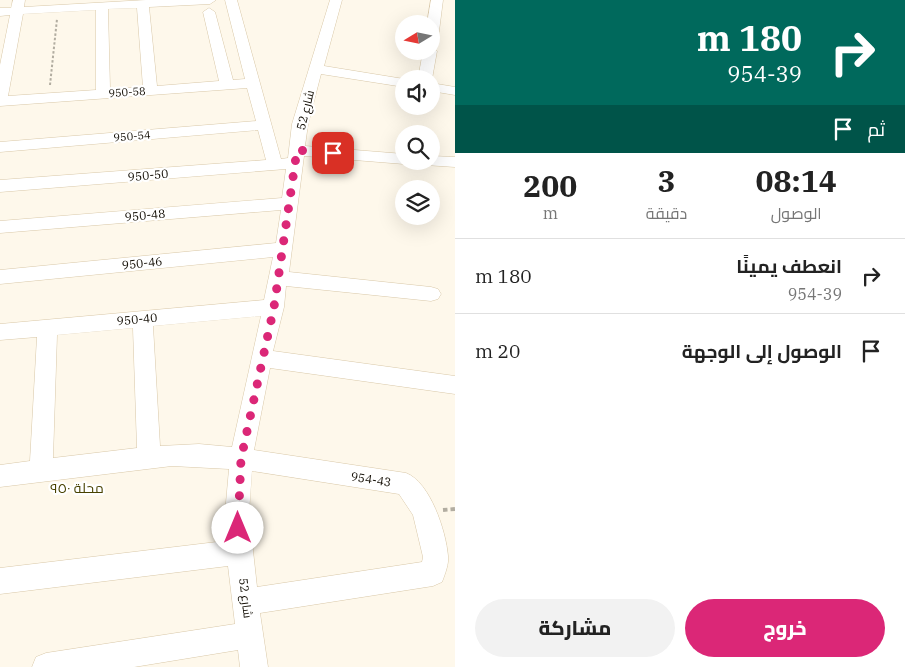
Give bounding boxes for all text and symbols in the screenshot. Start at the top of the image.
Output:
north arrow [395,15,440,60]
map controls [395,15,440,225]
text: 180 m [697,15,802,61]
icon: right [820,20,885,85]
text: 954-39 [727,59,802,88]
button: sound [395,70,440,115]
street label: 950-58 [108,84,146,100]
street label: شارع 52 [293,88,318,132]
icon: arrive [829,115,857,143]
text: ثم [867,117,885,141]
button: search [395,125,440,170]
street label: 950-54 [113,127,152,145]
pin [312,132,354,174]
icon: arrive [319,139,347,167]
text: 3 [657,161,675,200]
text: 08:14 [756,161,837,200]
street label: 950-50 [127,166,169,184]
text: 200 [523,166,577,205]
button: layers [395,180,440,225]
text: m [543,203,558,223]
text: دقيقة [646,203,687,223]
text: الوصول [771,203,822,223]
street label: 950-48 [124,206,166,224]
street label: 950-46 [121,253,163,273]
text: انعطف يمينًا [736,254,842,278]
icon: right [857,262,885,290]
text: 180 m [475,264,532,288]
text: 954-39 [788,284,842,304]
street label: 950-40 [116,310,158,328]
icon: arrive [857,337,885,365]
text: 20 m [475,339,520,363]
text: الوصول إلى الوجهة [682,339,842,363]
street label: 954-43 [350,468,392,490]
district label: محلة ٩٥٠ [50,479,104,497]
position arrow [211,501,263,553]
street label: شارع 52 [235,577,256,619]
button: مشاركة [475,599,675,657]
button: خروج [685,599,885,657]

